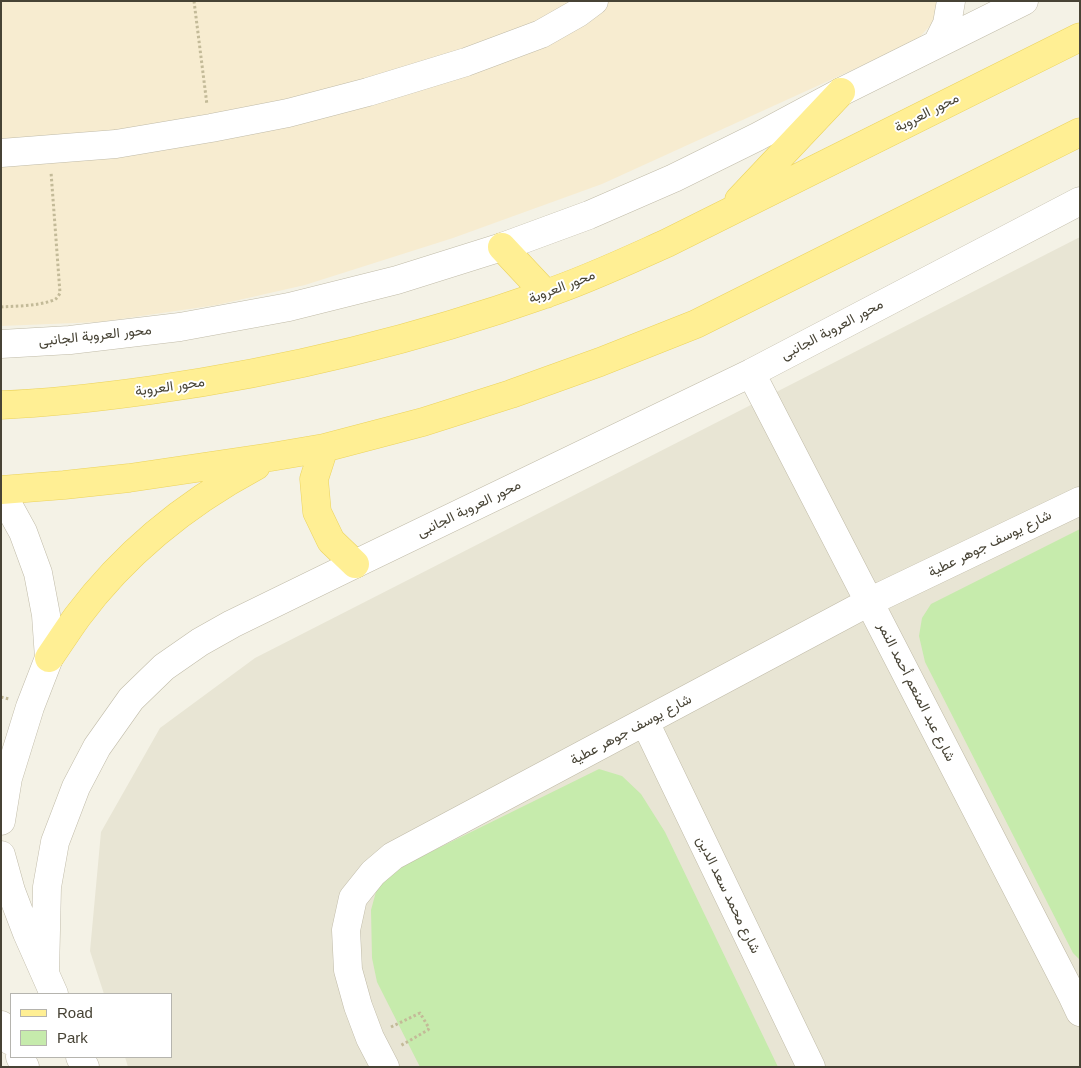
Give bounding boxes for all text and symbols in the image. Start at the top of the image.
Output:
street label: محور العروبة [892,90,962,136]
street label: محور العروبة [526,267,598,307]
street label: محور العروبة الجانبى [778,296,886,364]
street label: محور العروبة الجانبى [38,322,152,350]
street label: محور العروبة [134,374,206,400]
street label: محور العروبة الجانبى [414,477,524,541]
street label: شارع يوسف جوهر عطية [926,507,1054,581]
street label: شارع عبد المنعم أحمد النمر [874,620,958,764]
street label: شارع يوسف جوهر عطية [567,691,695,769]
street label: شارع محمد سعد الدين [692,834,764,956]
legend [10,993,172,1058]
text: Road [57,1004,93,1021]
text: Park [57,1029,88,1046]

